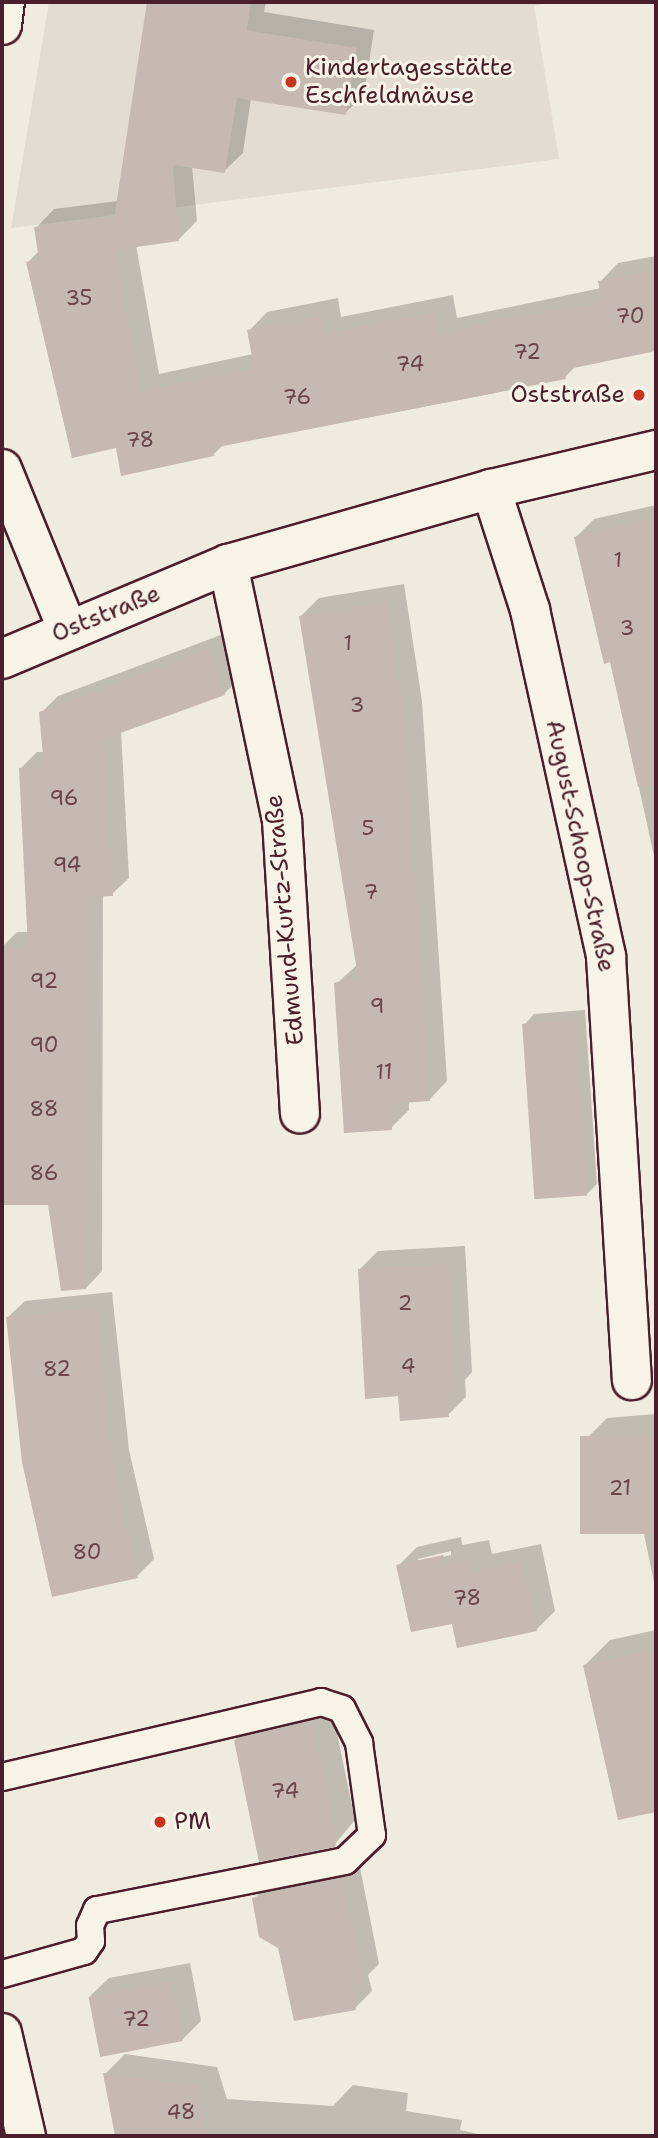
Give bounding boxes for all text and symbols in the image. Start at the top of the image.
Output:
place label: Kindertagesstätte Eschfeldmäuse [305,54,513,110]
marker: Kindertagesstätte Eschfeldmäuse [283,74,299,90]
house number: 35 [66,285,92,311]
house number: 70 [616,303,644,329]
house number: 72 [513,339,541,365]
house number: 74 [396,351,424,377]
place label: Oststraße [510,381,625,409]
house number: 76 [283,384,311,410]
marker: Oststraße [631,387,647,403]
house number: 78 [126,427,154,453]
house number: 1 [614,547,622,573]
street label: Oststraße [48,579,164,649]
house number: 3 [620,615,634,641]
house number: 1 [344,630,352,656]
house number: 3 [350,692,364,718]
street label: August-Schoop-Straße [539,717,621,975]
house number: 96 [50,785,78,811]
street label: Edmund-Kurtz-Straße [260,793,310,1047]
house number: 5 [362,815,374,841]
house number: 94 [53,852,81,878]
house number: 7 [364,879,378,905]
house number: 92 [30,968,58,994]
house number: 9 [370,993,384,1019]
house number: 90 [29,1032,59,1058]
house number: 11 [376,1059,392,1085]
house number: 88 [30,1096,58,1122]
house number: 86 [30,1160,58,1186]
house number: 2 [398,1290,412,1316]
house number: 4 [401,1353,415,1379]
house number: 82 [43,1356,71,1382]
house number: 21 [609,1475,631,1501]
house number: 80 [73,1539,101,1565]
house number: 78 [453,1585,481,1611]
house number: 74 [271,1778,299,1804]
place label: PM [174,1808,211,1836]
marker: PM [152,1814,168,1830]
house number: 72 [122,2006,150,2032]
house number: 48 [167,2099,195,2125]

